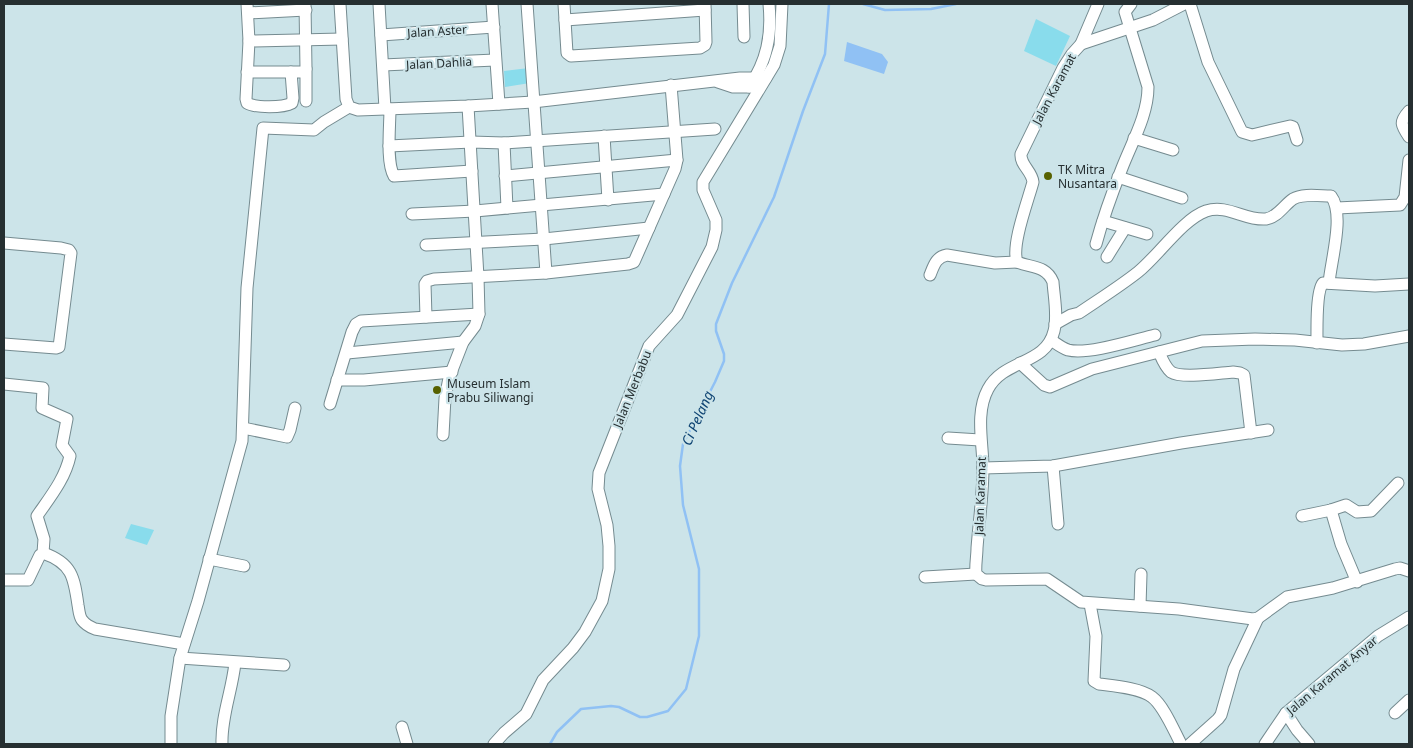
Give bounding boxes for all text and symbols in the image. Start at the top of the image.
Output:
street label: Jalan Aster [406,20,467,42]
street label: Jalan Karamat [1028,50,1080,128]
street label: Jalan Dahlia [404,53,473,73]
place label: TK Mitra Nusantara [1058,161,1117,192]
marker: TK Mitra Nusantara [1042,170,1054,182]
street label: Jalan Merbabu [608,348,655,431]
place label: Museum Islam Prabu Siliwangi [447,375,534,406]
marker: Museum Islam Prabu Siliwangi [431,384,443,396]
water label: Ci Pelang [676,388,718,448]
street label: Jalan Karamat [970,456,990,536]
street label: Jalan Karamat Anyar [1282,632,1381,719]

